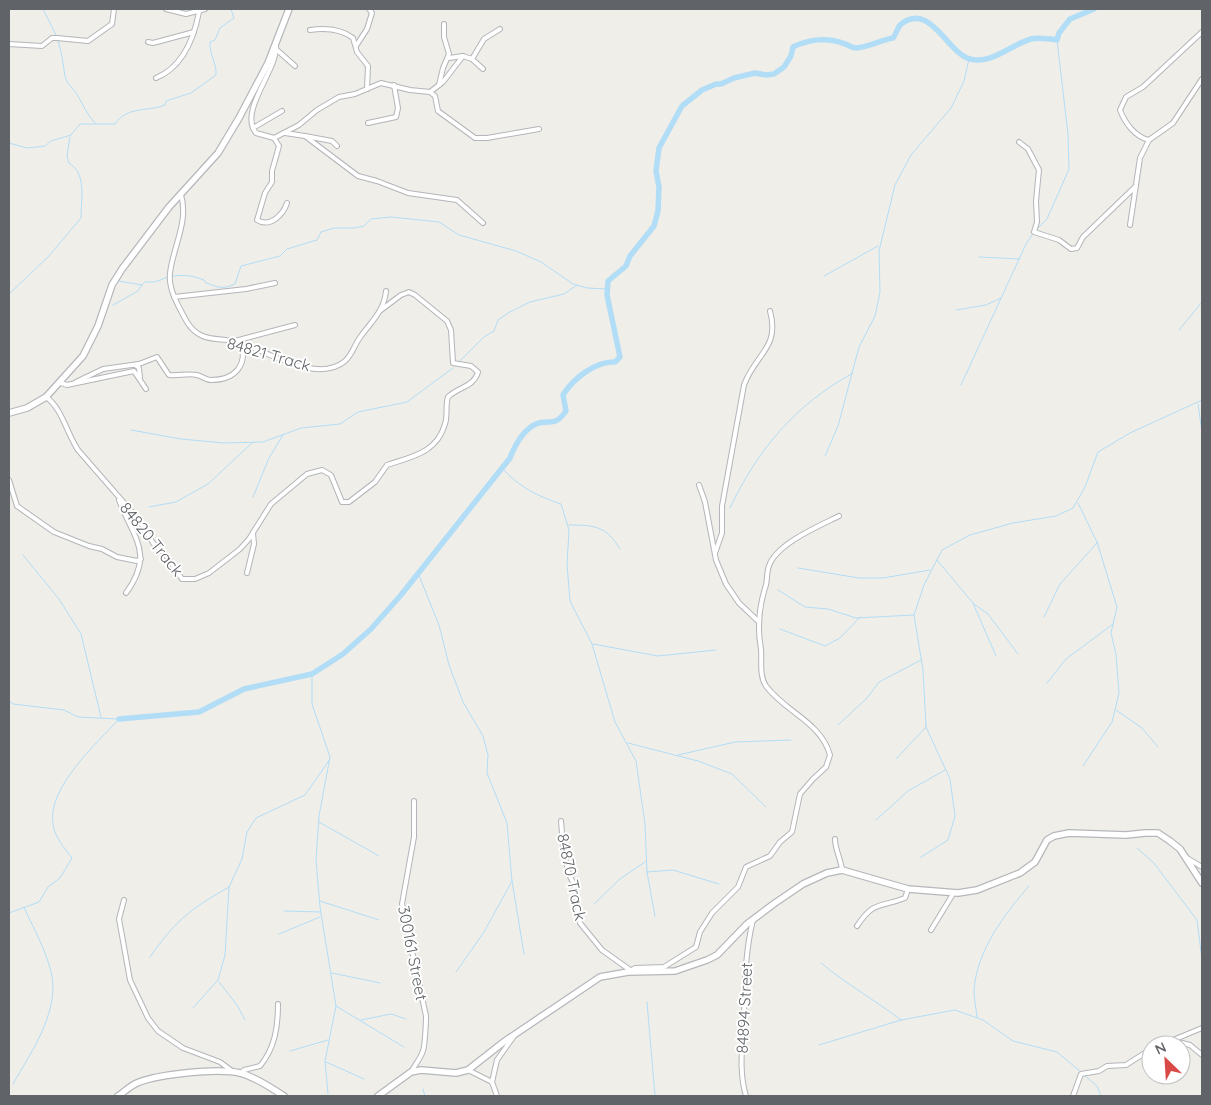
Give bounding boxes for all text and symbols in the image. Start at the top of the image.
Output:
street label: 84821 Track [225,333,313,375]
street label: 84820 Track [116,498,188,580]
street label: 84870 Track [553,832,591,922]
street label: 300161 Street [394,904,432,1002]
street label: 84894 Street [732,962,756,1054]
north arrow [1141,1035,1191,1085]
text: N [1152,1038,1169,1059]

